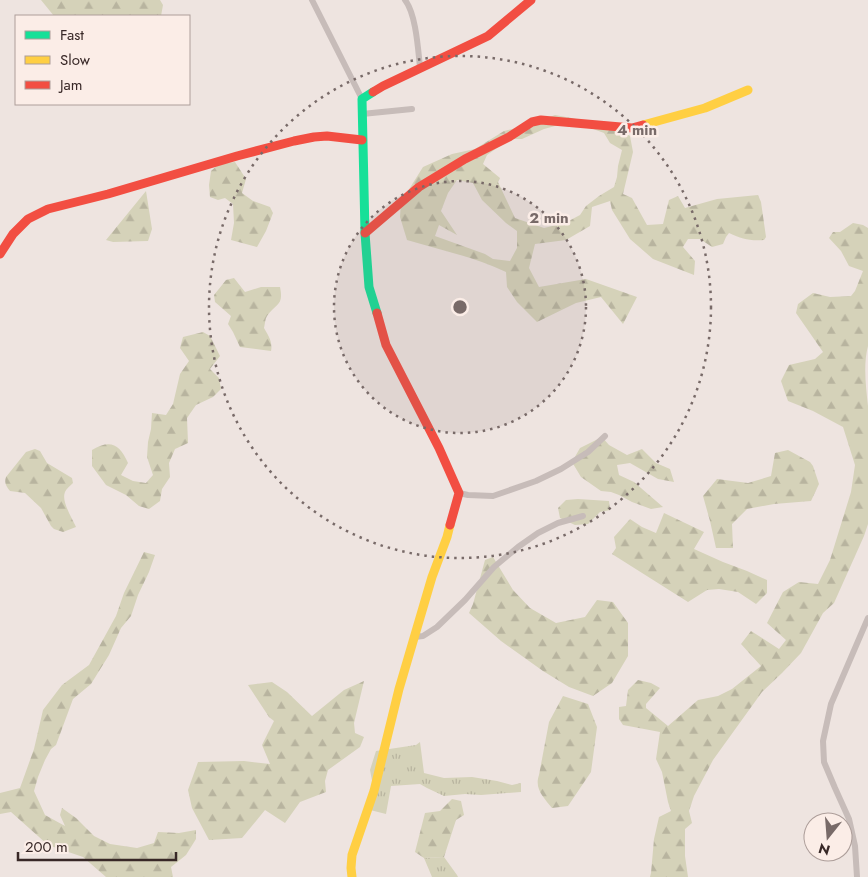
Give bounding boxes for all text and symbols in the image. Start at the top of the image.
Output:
legend [15,15,190,105]
text: Fast [60,24,84,46]
text: Slow [60,49,91,71]
text: Jam [58,74,83,96]
text: 4 min [617,119,657,141]
text: 2 min [529,207,569,229]
centre of rings [451,298,469,316]
north arrow [803,812,853,862]
scale bar [18,830,175,862]
text: 200 m [25,836,68,858]
text: N [816,838,832,861]

